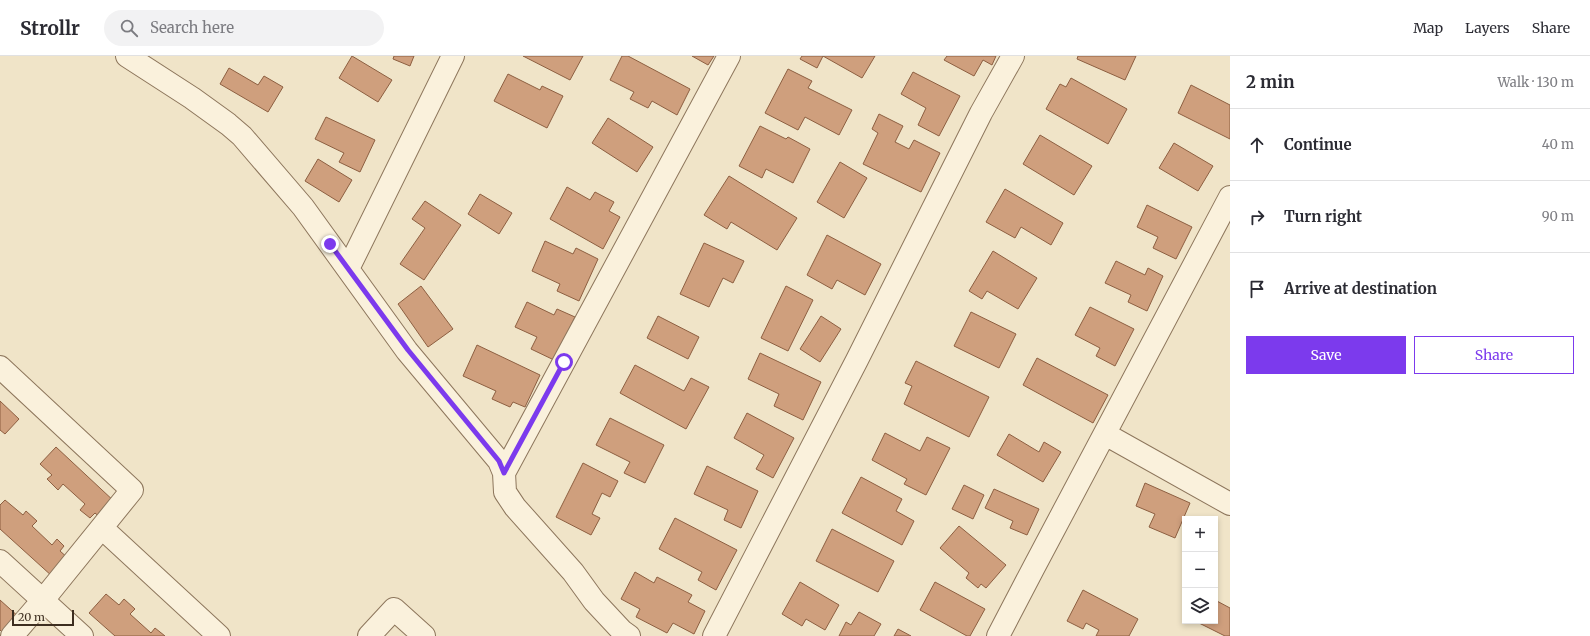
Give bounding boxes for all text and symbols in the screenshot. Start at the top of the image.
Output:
search box [104,10,384,46]
text: Strollr [20,16,80,40]
icon: search [118,17,140,39]
text: Search here [150,18,234,37]
text: Map [1413,19,1443,37]
text: Layers [1465,19,1510,37]
text: Share [1532,19,1570,37]
text: 2 min [1246,71,1294,93]
text: Walk · 130 m [1497,74,1574,91]
icon: ahead [1246,134,1268,156]
text: Continue [1284,135,1352,154]
text: 40 m [1542,136,1574,153]
icon: right [1246,206,1268,228]
text: Turn right [1284,207,1362,226]
text: 90 m [1542,208,1574,225]
route end [321,235,339,253]
icon: arrive [1246,278,1268,300]
text: Arrive at destination [1284,279,1437,298]
button: Save [1246,336,1406,374]
button: Share [1414,336,1574,374]
route start [555,353,573,371]
map controls [1182,516,1218,624]
button: + [1182,516,1218,552]
button: − [1182,552,1218,588]
button: layers [1182,588,1218,624]
scale bar [12,608,74,627]
text: 20 m [18,610,45,624]

